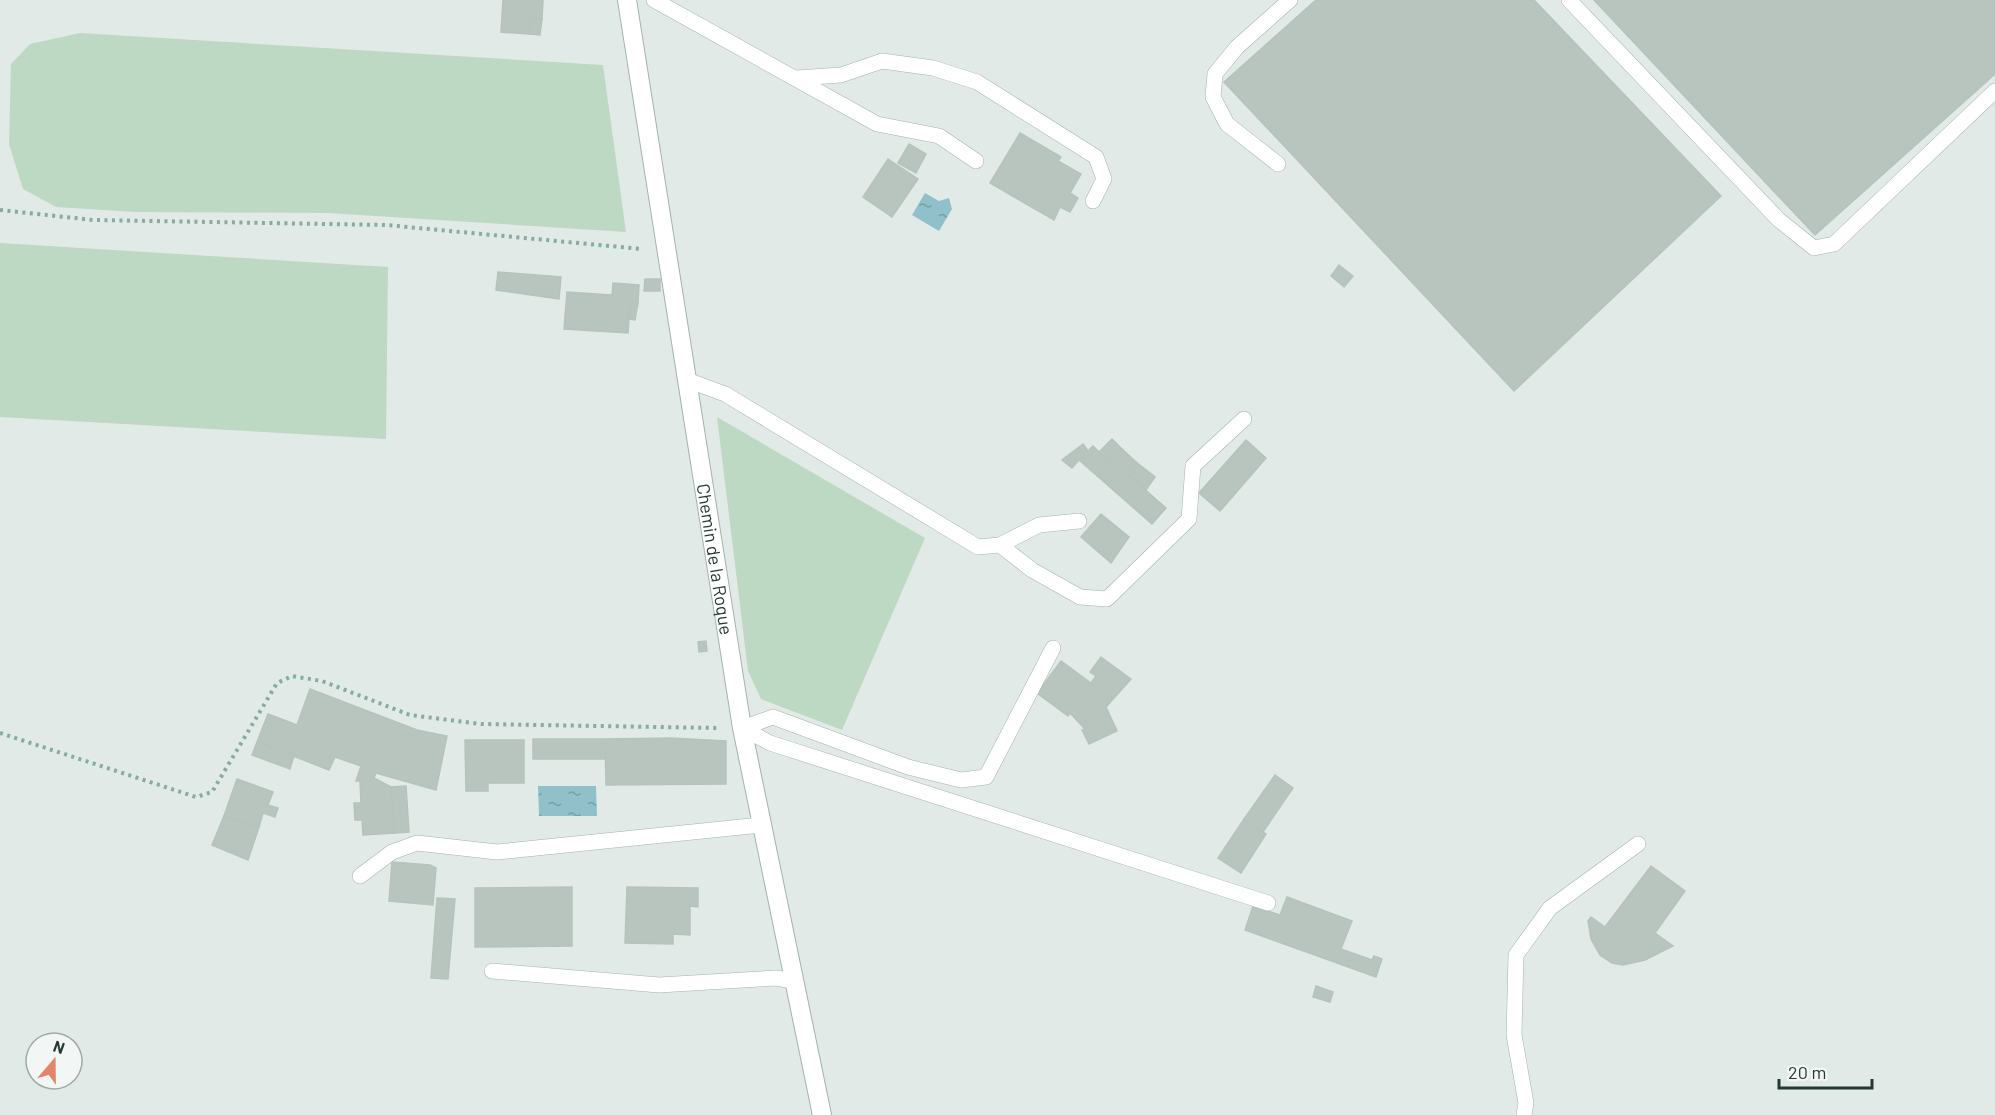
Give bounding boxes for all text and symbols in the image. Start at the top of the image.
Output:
street label: Chemin de la Roque [693,482,738,636]
north arrow [24,1031,84,1091]
text: N [51,1036,68,1057]
scale bar [1779,1052,1872,1090]
text: 20 m [1788,1061,1826,1083]

